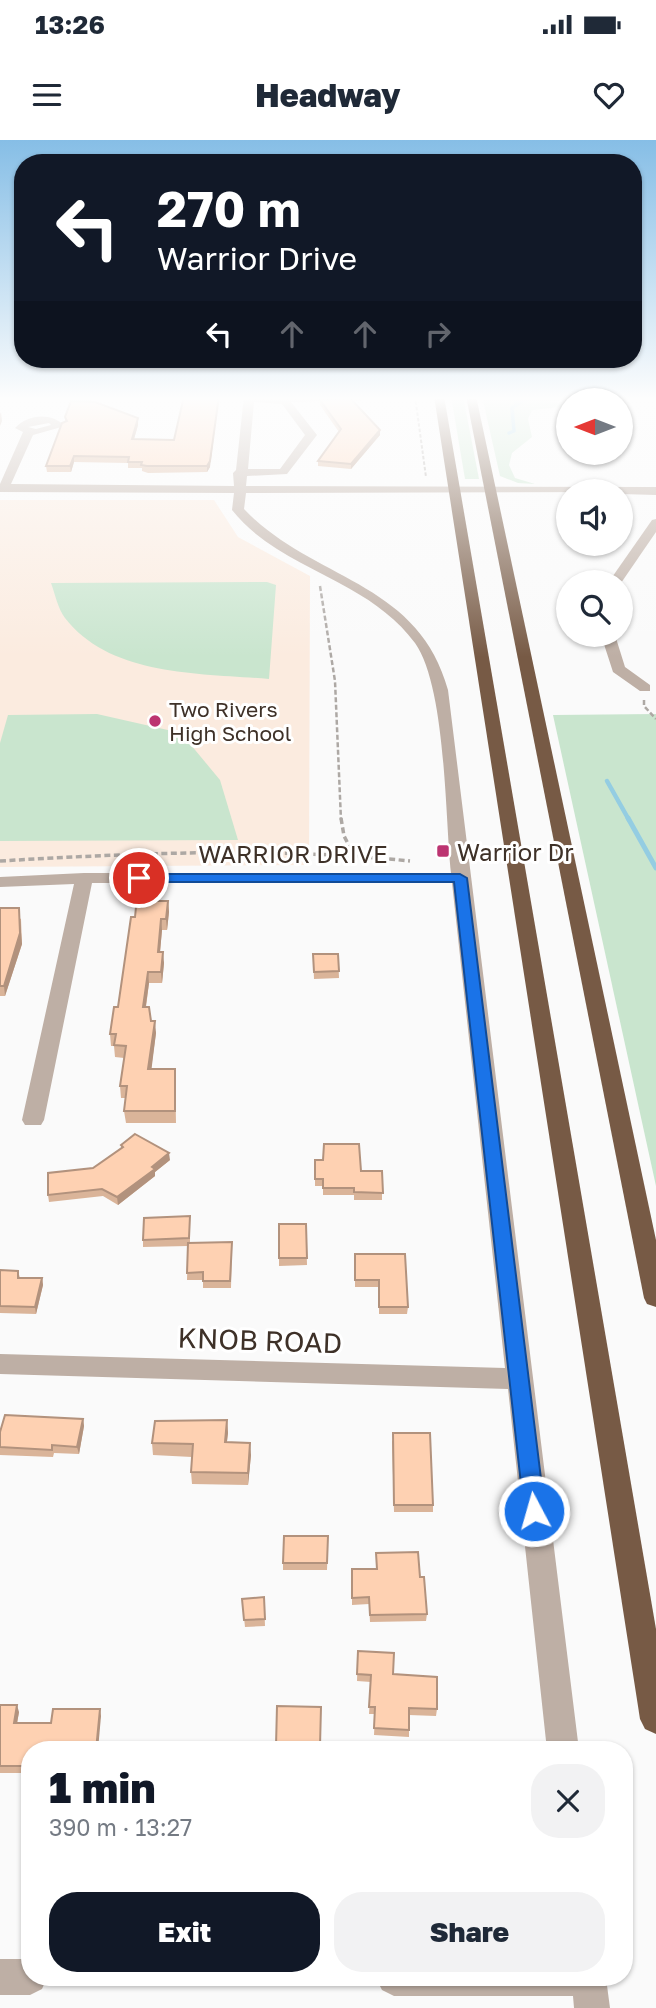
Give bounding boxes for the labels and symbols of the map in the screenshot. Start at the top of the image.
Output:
north arrow [556,388,634,466]
place label: Two Rivers High School [169,696,291,746]
marker: Two Rivers High School [147,713,163,729]
place label: Warrior Dr [457,837,574,866]
street label: WARRIOR DRIVE [198,839,388,868]
marker: Warrior Dr [435,843,451,859]
pin [109,848,169,908]
street label: KNOB ROAD [177,1321,343,1359]
position arrow [497,1474,571,1548]

